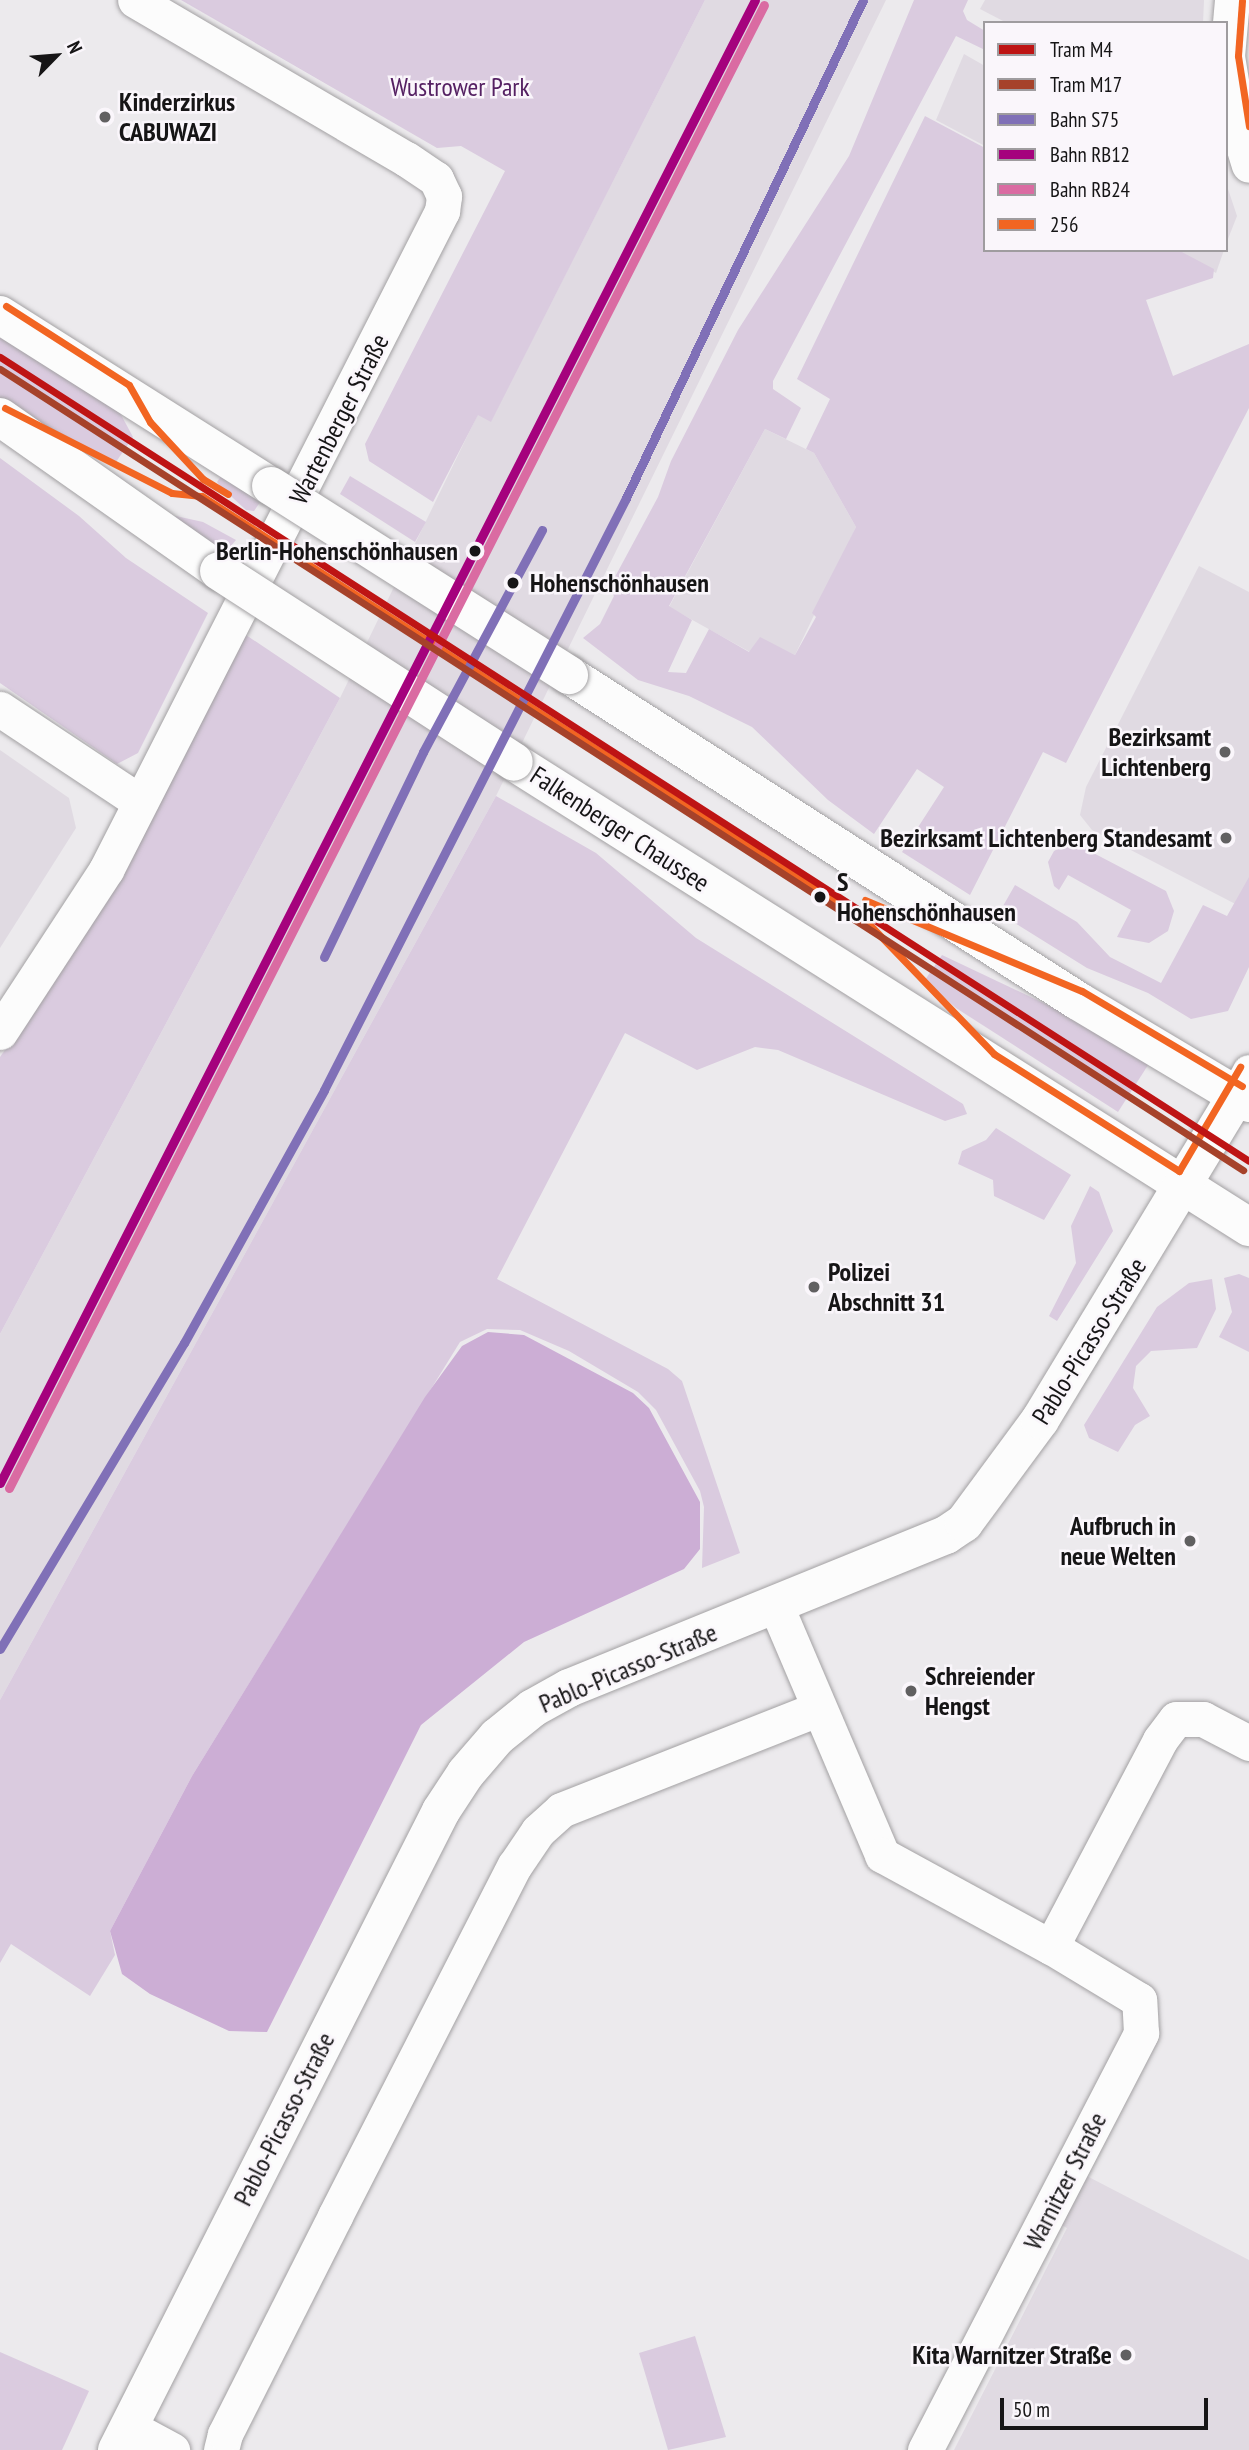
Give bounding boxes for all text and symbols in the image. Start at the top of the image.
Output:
north arrow [21,21,91,91]
legend [983,21,1228,252]
text: Tram M4 [1050,36,1113,63]
text: N [62,37,88,57]
park label: Wustrower Park [390,71,530,103]
text: Tram M17 [1050,71,1122,98]
place label: Kinderzirkus CABUWAZI [119,86,235,148]
text: Bahn S75 [1050,106,1119,133]
marker: Kinderzirkus CABUWAZI [97,109,113,125]
text: Bahn RB12 [1050,141,1130,168]
text: Bahn RB24 [1050,176,1130,203]
text: 256 [1050,211,1078,238]
street label: Wartenberger Straße [283,329,395,509]
place label: Berlin-Hohenschönhausen [216,535,458,567]
marker: Berlin-Hohenschönhausen [464,540,486,562]
place label: Hohenschönhausen [530,567,709,599]
marker: Hohenschönhausen [502,572,524,594]
place label: Bezirksamt Lichtenberg [1101,721,1211,782]
marker: Bezirksamt Lichtenberg [1217,744,1233,760]
street label: Falkenberger Chaussee [525,760,715,898]
place label: Bezirksamt Lichtenberg Standesamt [880,822,1212,854]
marker: Bezirksamt Lichtenberg Standesamt [1218,830,1234,846]
place label: S Hohenschönhausen [837,866,1016,928]
marker: S Hohenschönhausen [809,886,831,908]
street label: Pablo-Picasso-Straße [1025,1252,1153,1430]
place label: Polizei Abschnitt 31 [828,1256,945,1318]
marker: Polizei Abschnitt 31 [806,1279,822,1295]
place label: Aufbruch in neue Welten [1060,1510,1176,1572]
marker: Aufbruch in neue Welten [1182,1533,1198,1549]
street label: Pablo-Picasso-Straße [534,1616,722,1720]
place label: Schreiender Hengst [925,1660,1035,1722]
marker: Schreiender Hengst [903,1683,919,1699]
street label: Pablo-Picasso-Straße [227,2027,341,2211]
street label: Warnitzer Straße [1017,2107,1113,2255]
place label: Kita Warnitzer Straße [912,2339,1112,2371]
marker: Kita Warnitzer Straße [1118,2347,1134,2363]
scale bar [1004,2384,1212,2428]
text: 50 m [1013,2396,1050,2423]

